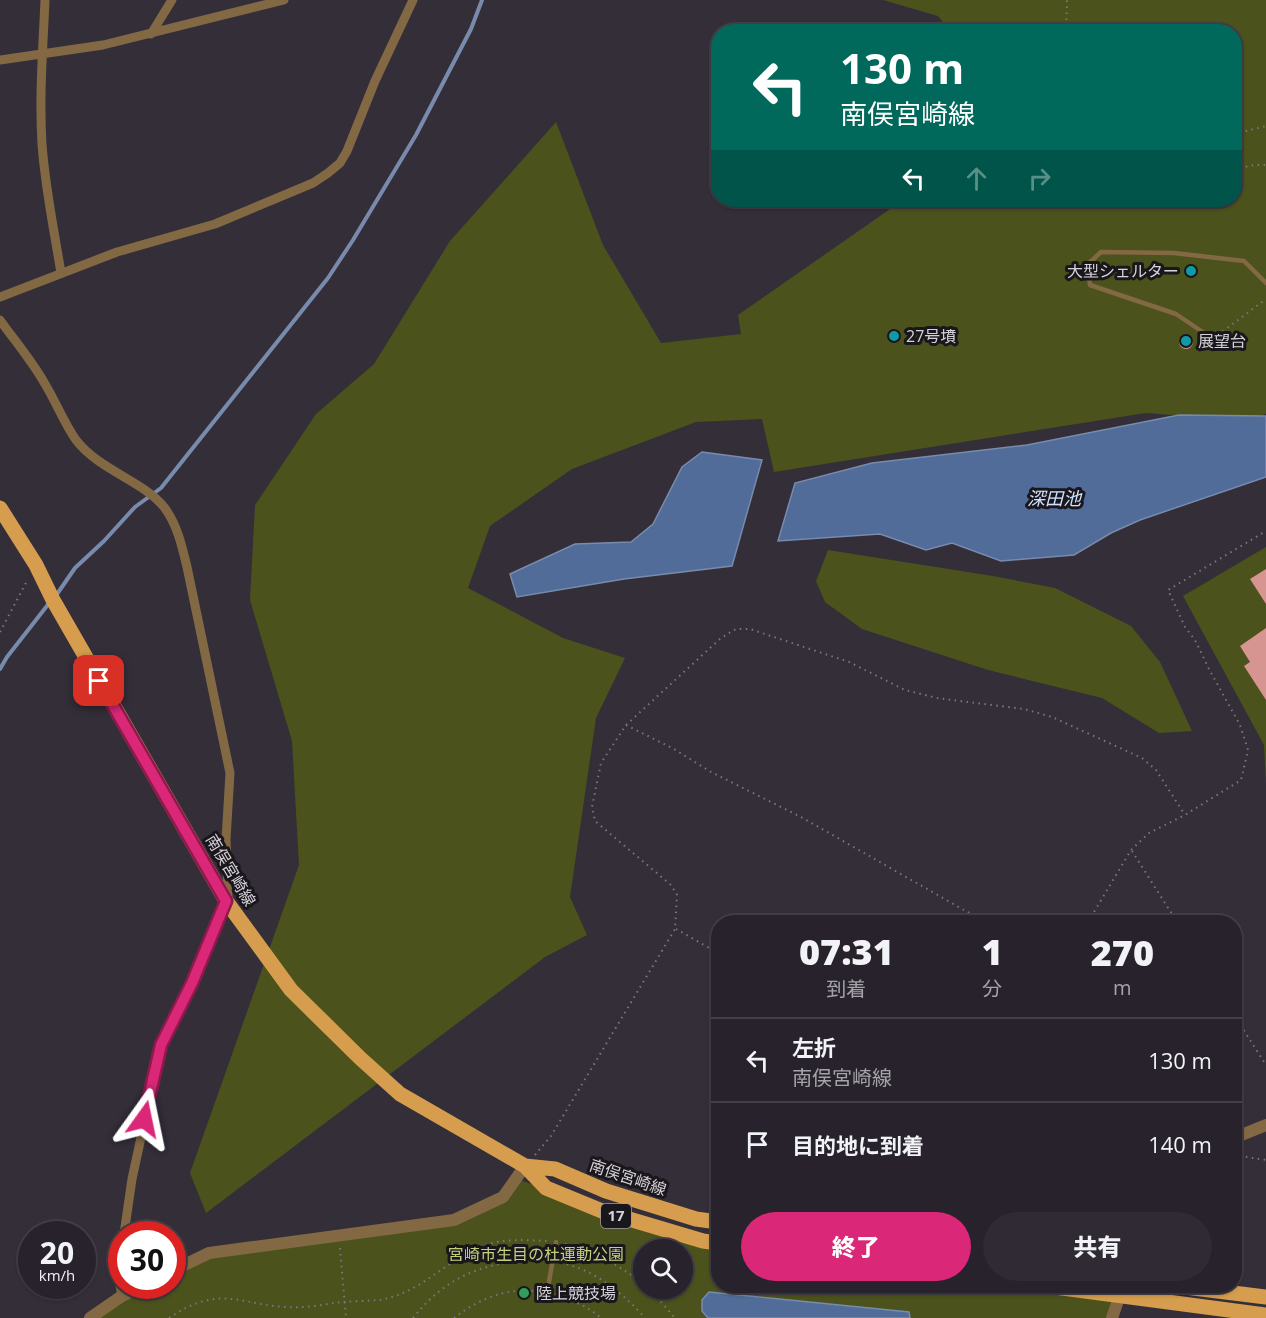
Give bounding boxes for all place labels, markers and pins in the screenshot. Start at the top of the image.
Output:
place label: 大型シェルター [1067,260,1179,282]
marker: 大型シェルター [1184,264,1198,278]
place label: 27号墳 [906,325,956,347]
marker: 27号墳 [887,329,901,343]
place label: 展望台 [1198,330,1246,352]
marker: 展望台 [1179,334,1193,348]
pin [73,655,124,706]
place label: 陸上競技場 [536,1282,616,1304]
marker: 陸上競技場 [517,1286,531,1300]

